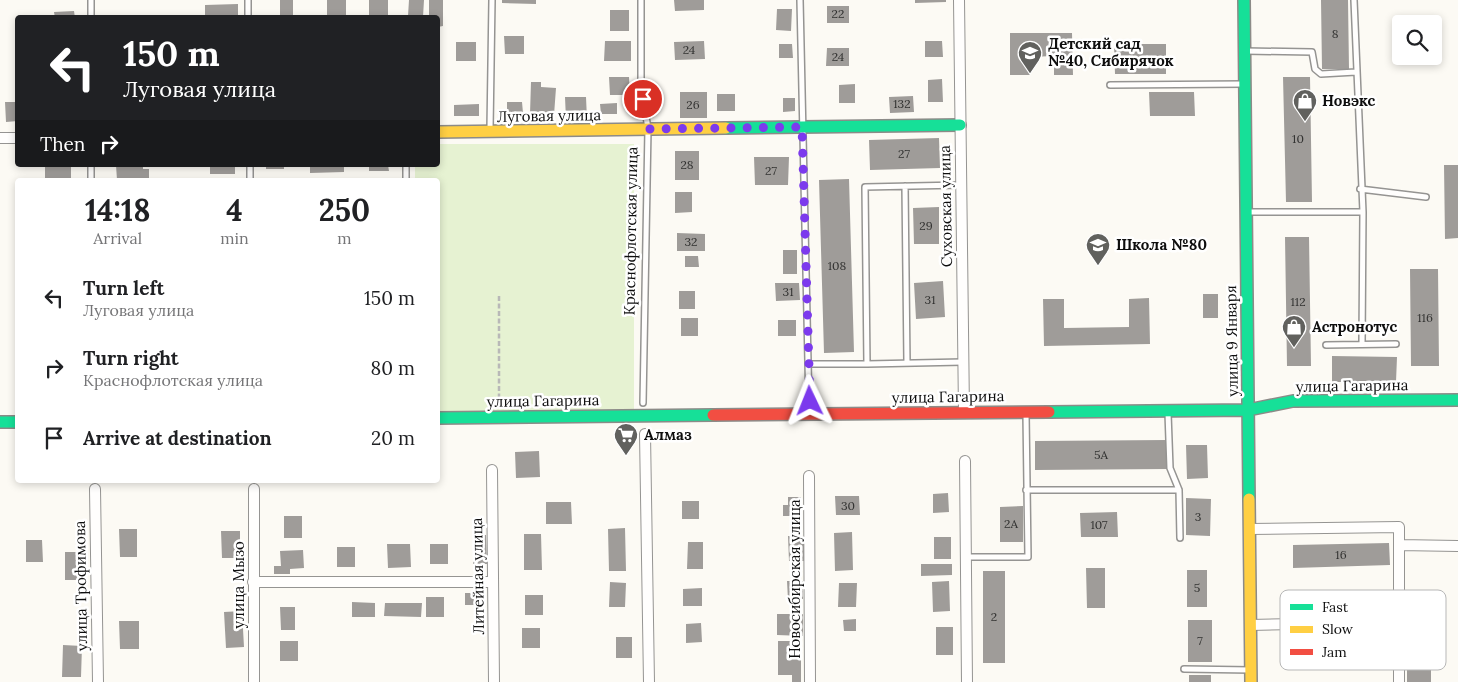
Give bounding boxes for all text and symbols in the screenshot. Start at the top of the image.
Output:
house number: 22 [832,6,844,21]
map controls [1392,15,1442,65]
button: search [1392,15,1442,65]
house number: 8 [1332,26,1339,41]
text: 150 m [123,31,220,76]
place label: Детский сад №40, Сибирячок [1048,34,1174,70]
icon: left [40,35,105,100]
school or university icon: Детский сад №40, Сибирячок [1017,40,1043,74]
house number: 24 [683,42,696,57]
house number: 24 [832,49,845,64]
text: Луговая улица [123,75,276,103]
pin [622,78,664,120]
icon: arrive [629,85,657,113]
shop icon: Новэкс [1292,88,1318,122]
place label: Новэкс [1322,91,1375,110]
house number: 132 [893,96,911,111]
house number: 26 [686,97,700,112]
street label: Луговая улица [497,105,602,126]
icon: right [95,130,123,158]
house number: 10 [1292,131,1304,146]
text: Then [40,132,85,156]
street label: Суховская улица [935,145,956,267]
street label: Краснофлотская улица [620,146,641,316]
house number: 27 [898,146,910,161]
house number: 28 [680,157,694,172]
house number: 27 [765,163,777,178]
text: 14:18 [85,191,150,229]
text: 4 [226,191,243,229]
text: 250 [319,191,370,229]
house number: 29 [919,218,933,233]
text: Arrival [93,228,142,248]
text: min [220,228,249,248]
text: m [337,228,352,248]
school or university icon: Школа №80 [1085,232,1111,266]
house number: 32 [684,234,698,249]
place label: Школа №80 [1116,235,1207,254]
house number: 108 [828,258,847,273]
text: Turn left [83,276,164,300]
icon: left [40,284,68,312]
house number: 31 [782,284,794,299]
street label: улица 9 Января [1221,285,1242,397]
text: 150 m [364,286,415,310]
house number: 31 [924,292,936,307]
house number: 112 [1290,294,1306,309]
text: Луговая улица [83,300,194,320]
house number: 116 [1417,310,1433,325]
shop icon: Астронотус [1281,314,1307,348]
place label: Астронотус [1312,317,1397,336]
text: Turn right [83,346,179,370]
icon: right [40,354,68,382]
text: 80 m [371,356,415,380]
text: Краснофлотская улица [83,370,263,390]
position arrow [783,374,835,426]
street label: улица Гагарина [1295,375,1409,396]
street label: улица Гагарина [891,386,1005,407]
street label: улица Гагарина [486,390,600,411]
supermarket icon: Алмаз [613,422,639,456]
icon: arrive [40,424,68,452]
place label: Алмаз [644,425,692,444]
text: Arrive at destination [83,426,272,450]
text: 20 m [371,426,415,450]
house number: 5А [1094,447,1109,462]
house number: 30 [841,498,855,513]
street label: Новосибирская улица [785,499,804,659]
house number: 3 [1195,509,1202,524]
house number: 2А [1004,516,1018,531]
street label: Литейная улица [467,517,488,635]
house number: 107 [1090,517,1108,532]
street label: улица Трофимова [70,520,91,652]
street label: улица Мызо [229,541,248,629]
house number: 16 [1335,547,1347,562]
house number: 5 [1194,580,1200,595]
legend [1280,590,1446,670]
text: Fast [1322,598,1349,616]
house number: 2 [991,609,997,624]
text: Slow [1322,620,1354,638]
house number: 7 [1197,633,1203,648]
text: Jam [1321,643,1347,661]

